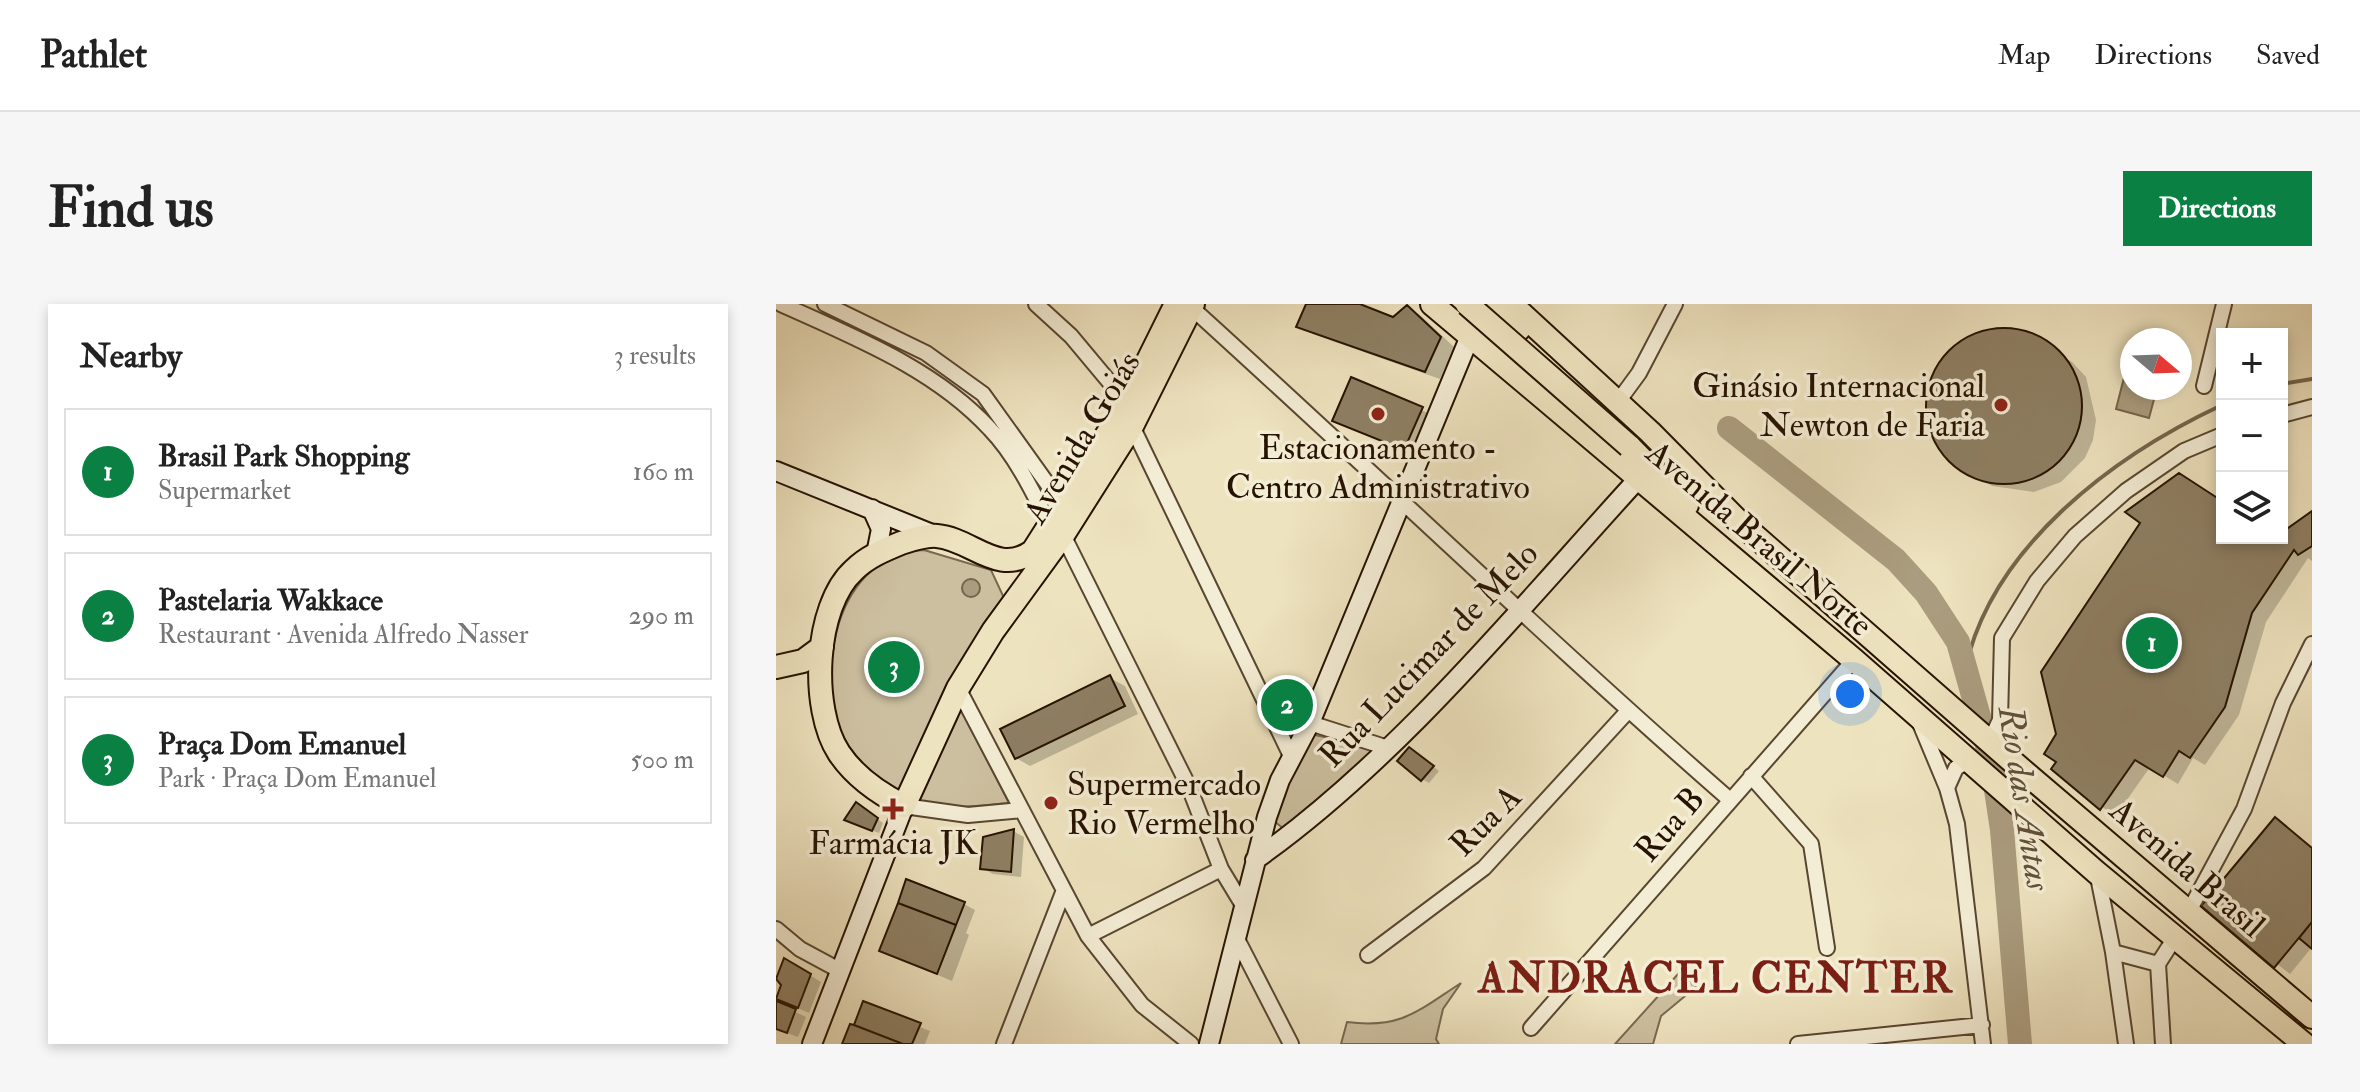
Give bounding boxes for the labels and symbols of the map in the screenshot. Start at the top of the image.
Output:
north arrow [2120,328,2192,400]
street label: Avenida Goiás [1014,344,1150,532]
place label: Ginásio Internacional Newton de Faria [1692,365,1986,447]
marker: Ginásio Internacional Newton de Faria [1992,396,2010,414]
marker: Estacionamento - Centro Administrativo [1369,405,1387,423]
place label: Estacionamento - Centro Administrativo [1226,427,1530,509]
street label: Avenida Brasil Norte [1636,431,1881,647]
street label: Rua Lucimar de Melo [1310,533,1548,777]
pin: 1 [2126,613,2178,673]
pin: 3 [868,637,920,697]
your location [1830,674,1870,714]
pin: 2 [1261,675,1313,735]
water label: Rio das Antas [1988,702,2061,895]
place label: Supermercado Rio Vermelho [1067,763,1261,845]
street label: Rua A [1441,776,1531,866]
street label: Rua B [1626,779,1714,871]
street label: Avenida Brasil [2100,788,2274,947]
marker: Supermercado Rio Vermelho [1042,794,1060,812]
marker: Farmácia JK [884,800,902,818]
place label: Farmácia JK [809,822,979,865]
district label: ANDRACEL CENTER [1477,953,1953,1005]

